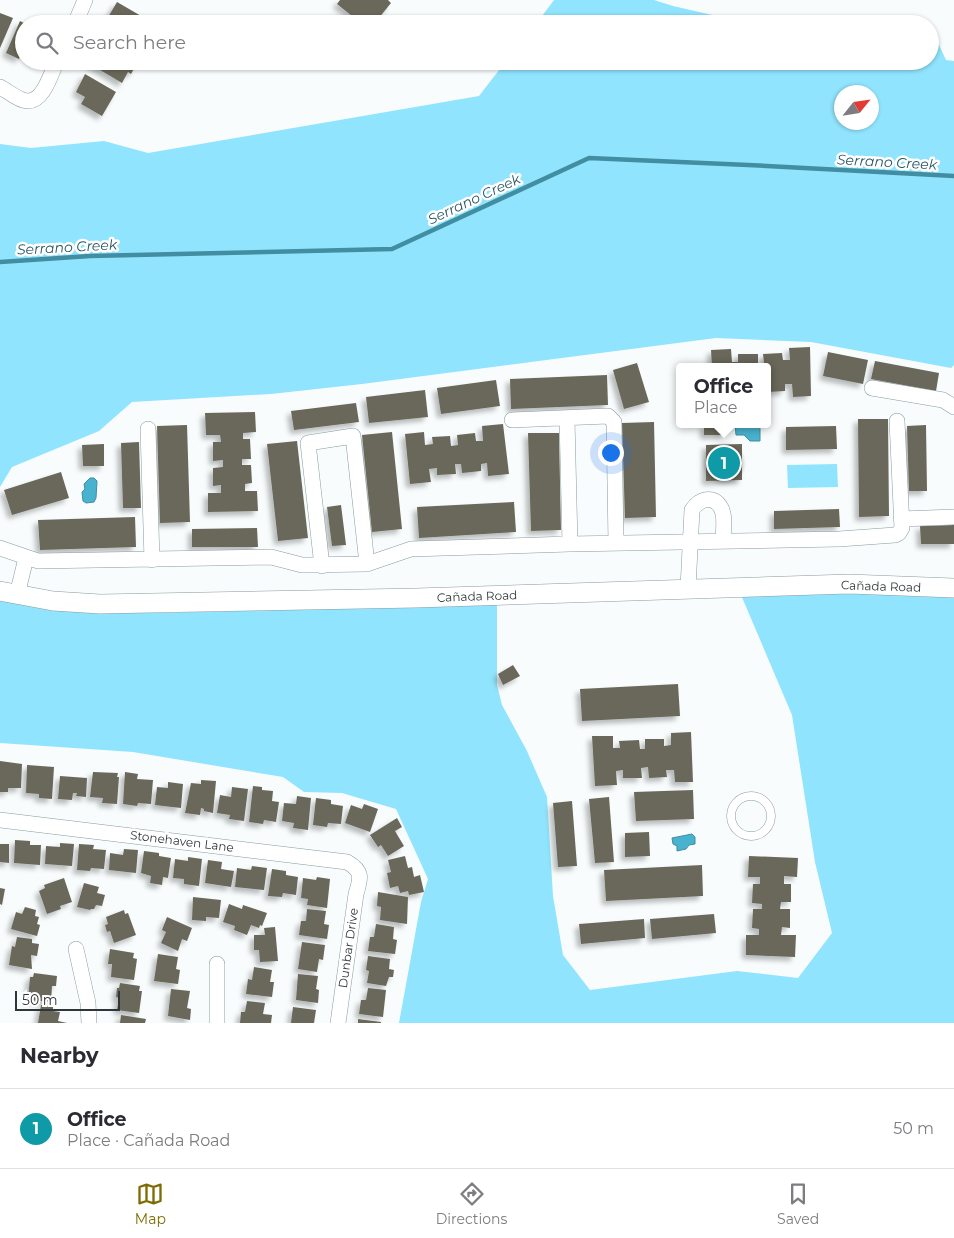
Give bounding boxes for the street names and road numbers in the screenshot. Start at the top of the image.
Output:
street label: Cañada Road [841,577,921,595]
street label: Cañada Road [437,587,517,605]
street label: Stonehaven Lane [129,827,235,855]
street label: Dunbar Drive [335,907,361,989]

